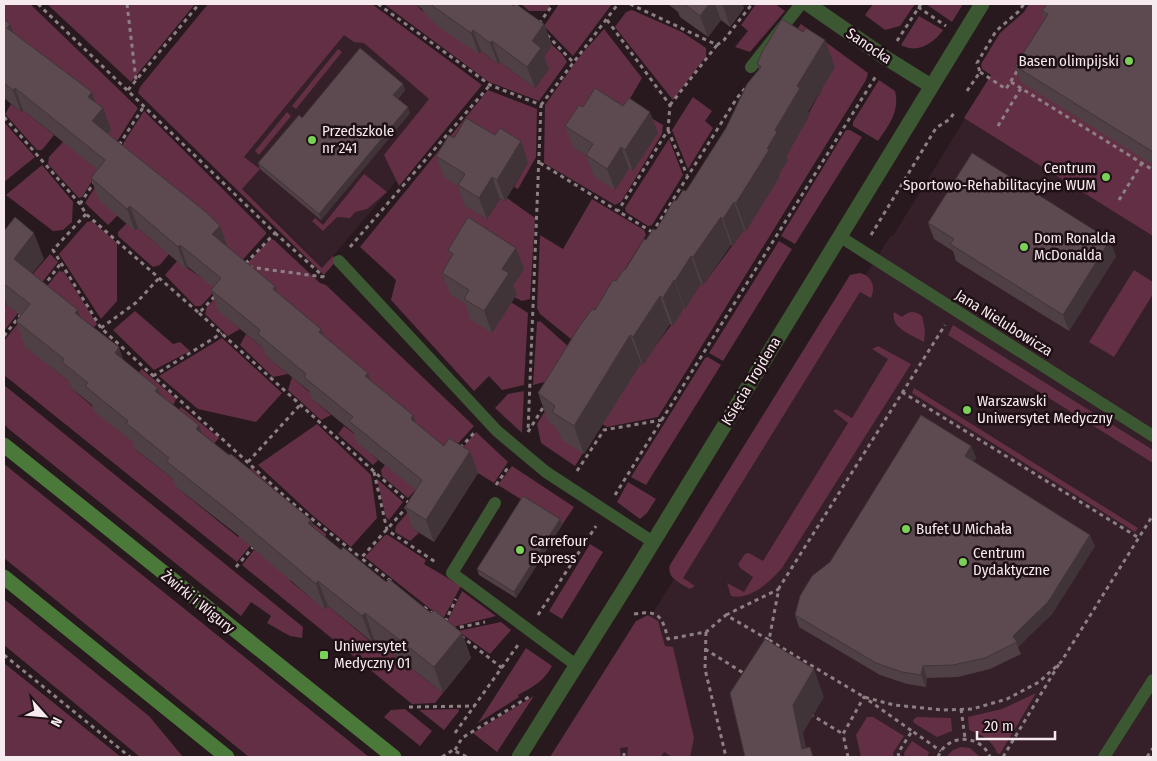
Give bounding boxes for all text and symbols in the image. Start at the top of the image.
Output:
street label: Sanocka [843,24,895,68]
place label: Basen olimpijski [1018,52,1119,70]
marker: Basen olimpijski [1123,55,1135,67]
place label: Przedszkole nr 241 [322,122,394,157]
marker: Przedszkole nr 241 [306,134,318,146]
place label: Centrum Sportowo-Rehabilitacyjne WUM [903,159,1096,194]
marker: Centrum Sportowo-Rehabilitacyjne WUM [1100,171,1112,183]
place label: Dom Ronalda McDonalda [1034,229,1116,264]
marker: Dom Ronalda McDonalda [1018,241,1030,253]
street label: Jana Nielubowicza [952,286,1056,360]
street label: Księcia Trojdena [717,333,785,429]
place label: Warszawski Uniwersytet Medyczny [977,392,1113,427]
marker: Warszawski Uniwersytet Medyczny [961,404,973,416]
place label: Bufet U Michała [916,520,1012,538]
marker: Bufet U Michała [900,523,912,535]
place label: Carrefour Express [530,532,588,567]
marker: Carrefour Express [514,544,526,556]
place label: Centrum Dydaktyczne [973,544,1050,579]
marker: Centrum Dydaktyczne [957,556,969,568]
street label: Żwirki i Wigury [158,567,239,637]
place label: Uniwersytet Medyczny 01 [334,637,410,672]
marker: Uniwersytet Medyczny 01 [318,649,330,661]
north arrow [20,691,70,741]
scale bar [977,708,1054,740]
text: N [47,714,66,729]
text: 20 m [984,717,1014,735]

